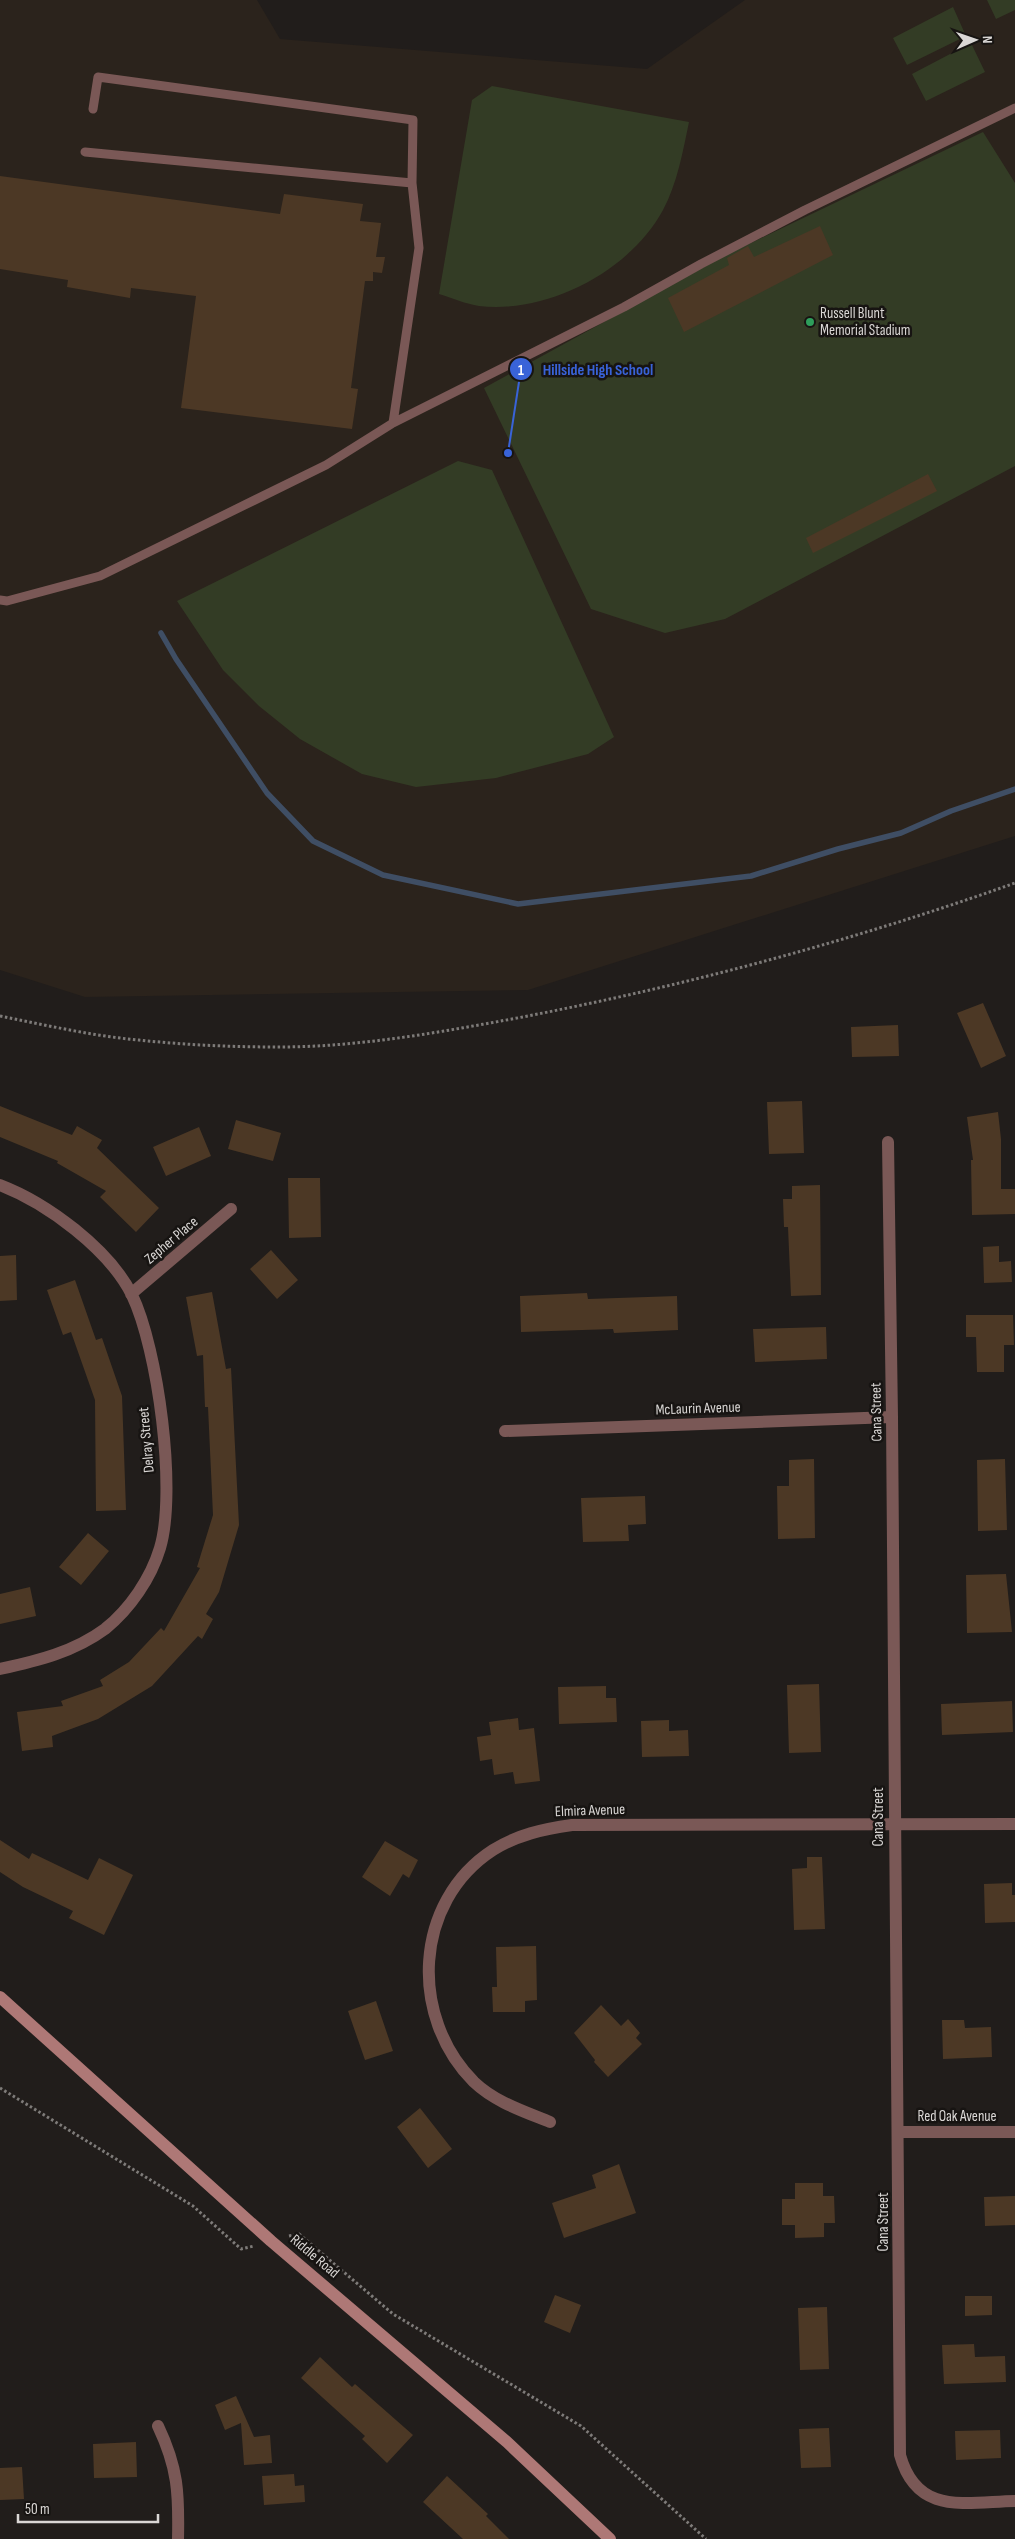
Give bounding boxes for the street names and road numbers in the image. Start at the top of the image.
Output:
street label: Zepher Place [141,1212,202,1268]
street label: Cana Street [866,1382,887,1442]
street label: McLaurin Avenue [655,1398,741,1419]
street label: Delray Street [134,1406,159,1474]
street label: Cana Street [869,1787,888,1847]
street label: Elmira Avenue [555,1800,625,1821]
street label: Red Oak Avenue [917,2107,997,2126]
street label: Cana Street [874,2192,893,2252]
street label: Riddle Road [286,2230,343,2282]

